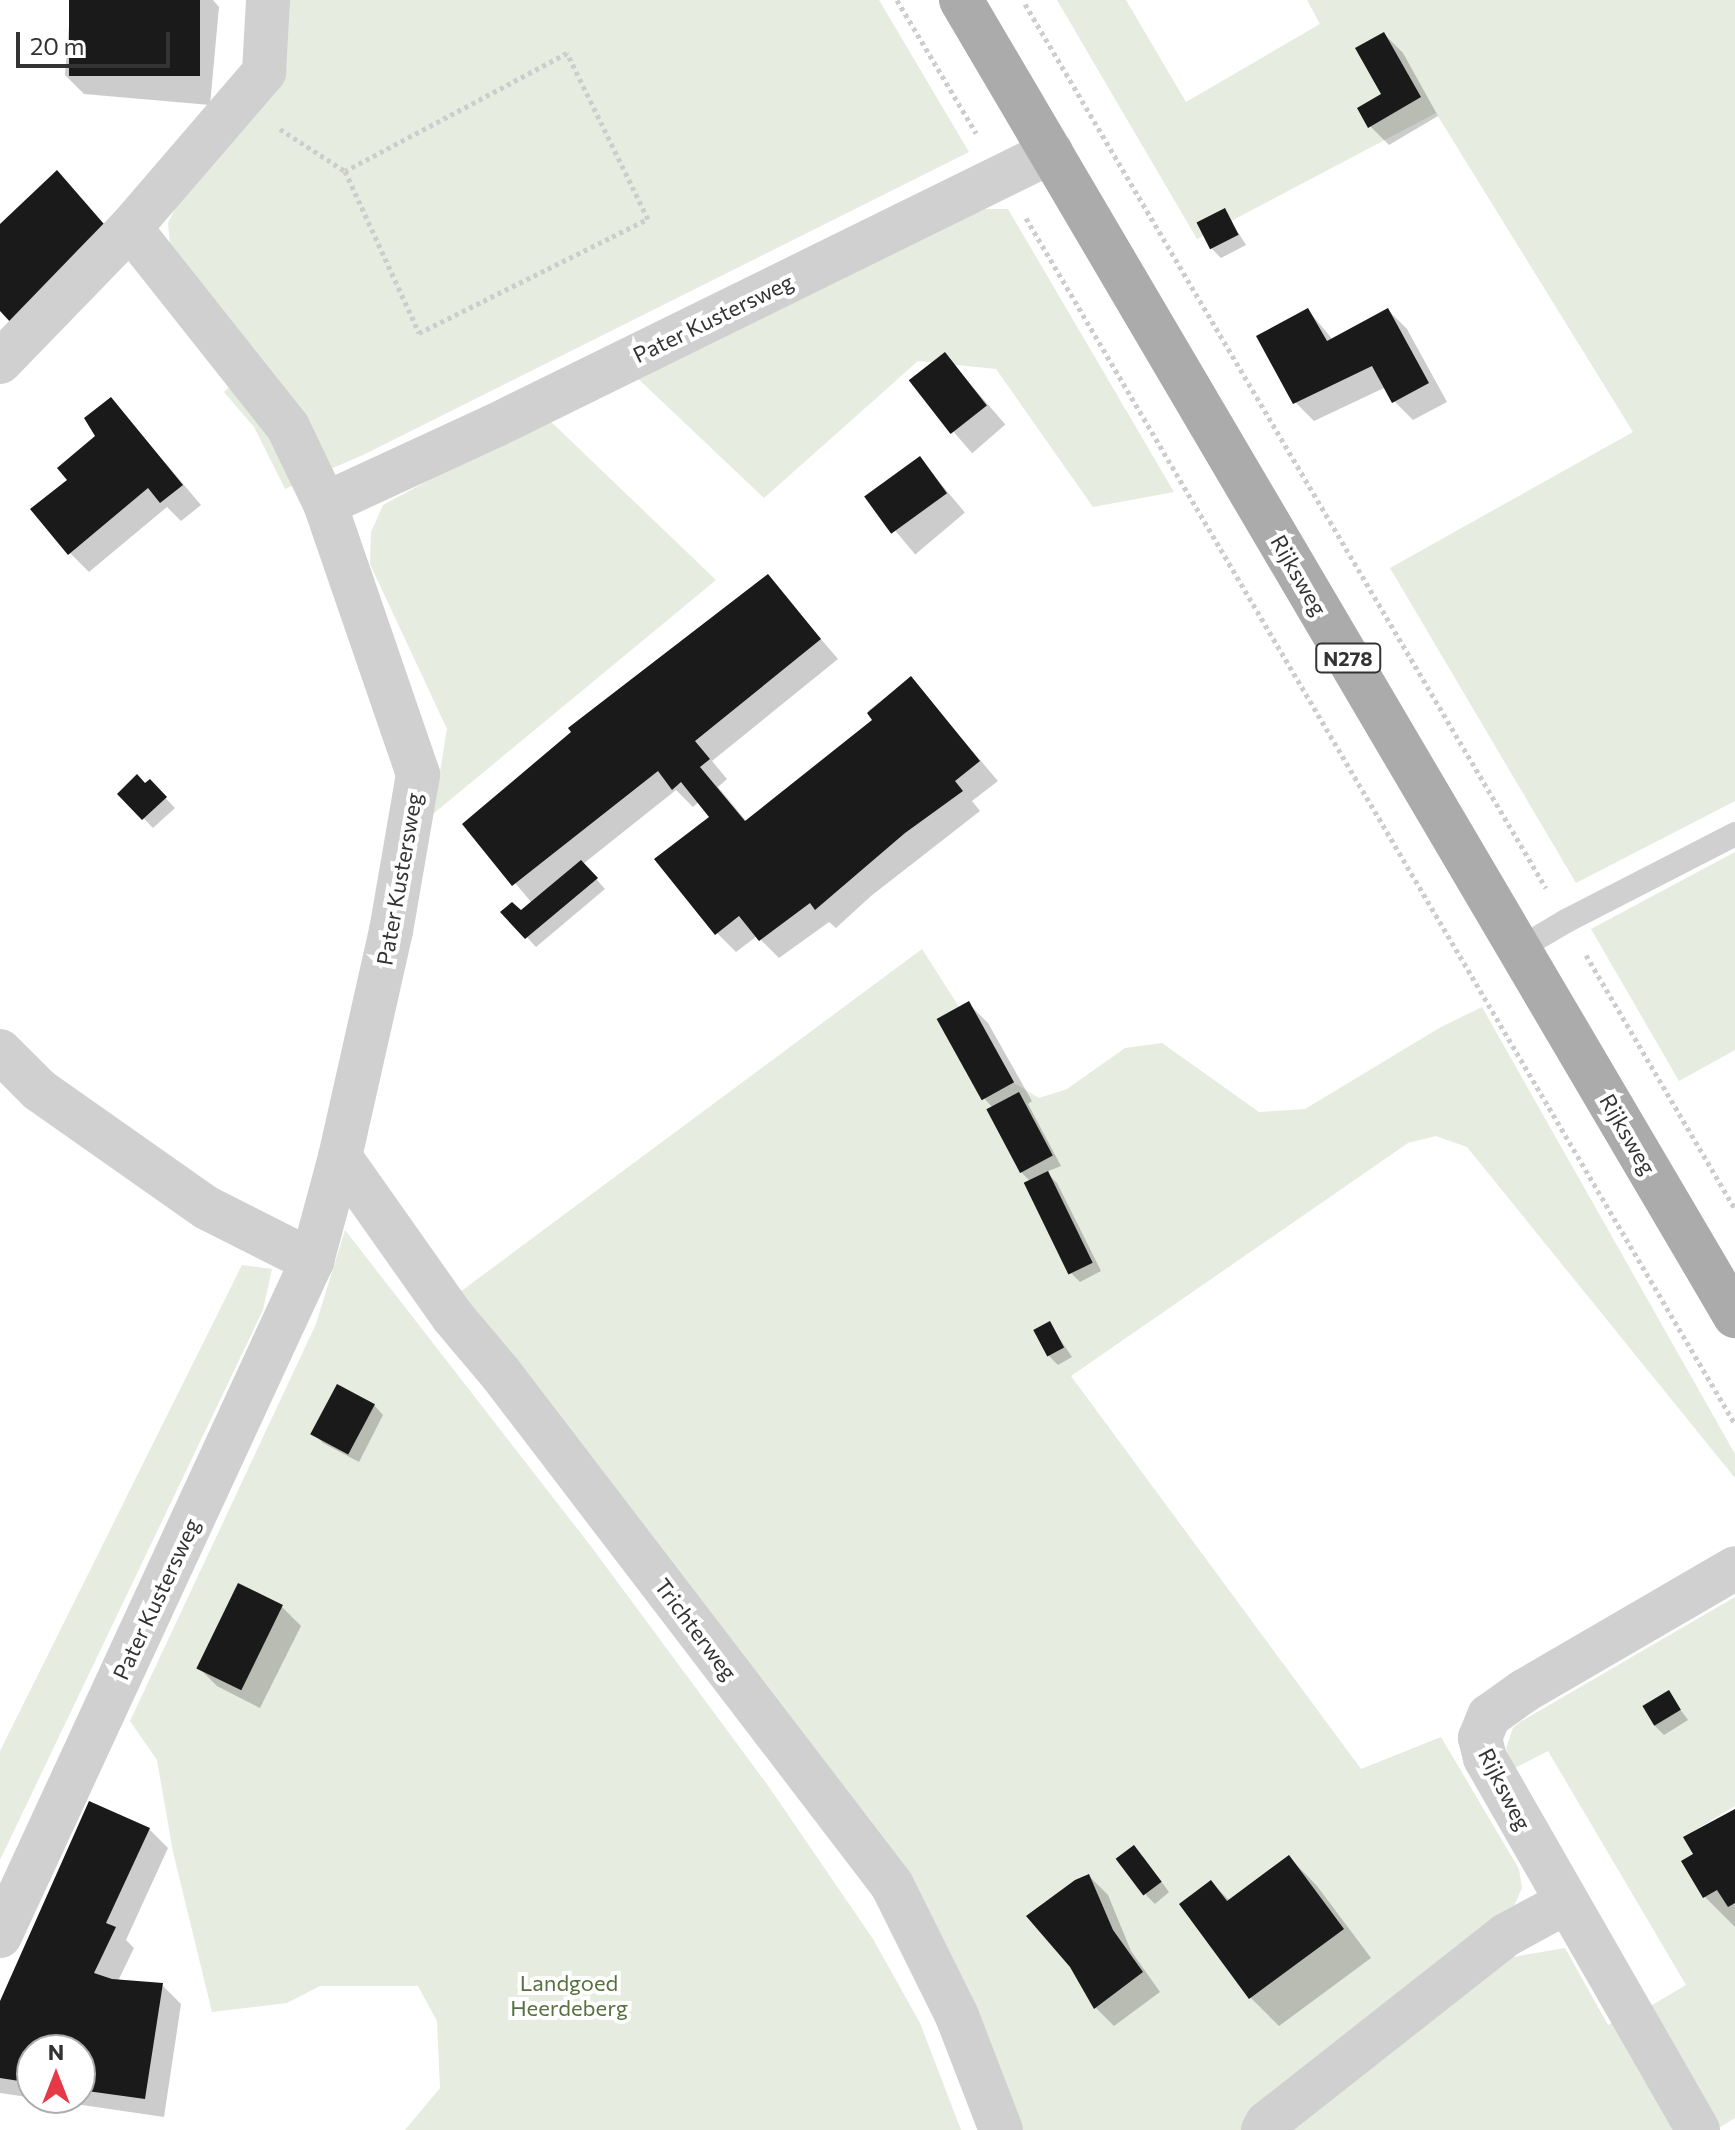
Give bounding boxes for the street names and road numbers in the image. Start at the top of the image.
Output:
street label: Pater Kustersweg [629,268,797,368]
street label: Rijksweg [1265,530,1333,620]
road number: N278 [1314,642,1382,674]
street label: Pater Kustersweg [371,791,427,967]
street label: Rijksweg [1594,1089,1662,1179]
street label: Pater Kustersweg [107,1514,205,1684]
street label: Trichterweg [649,1573,743,1685]
street label: Rijksweg [1473,1744,1537,1834]

